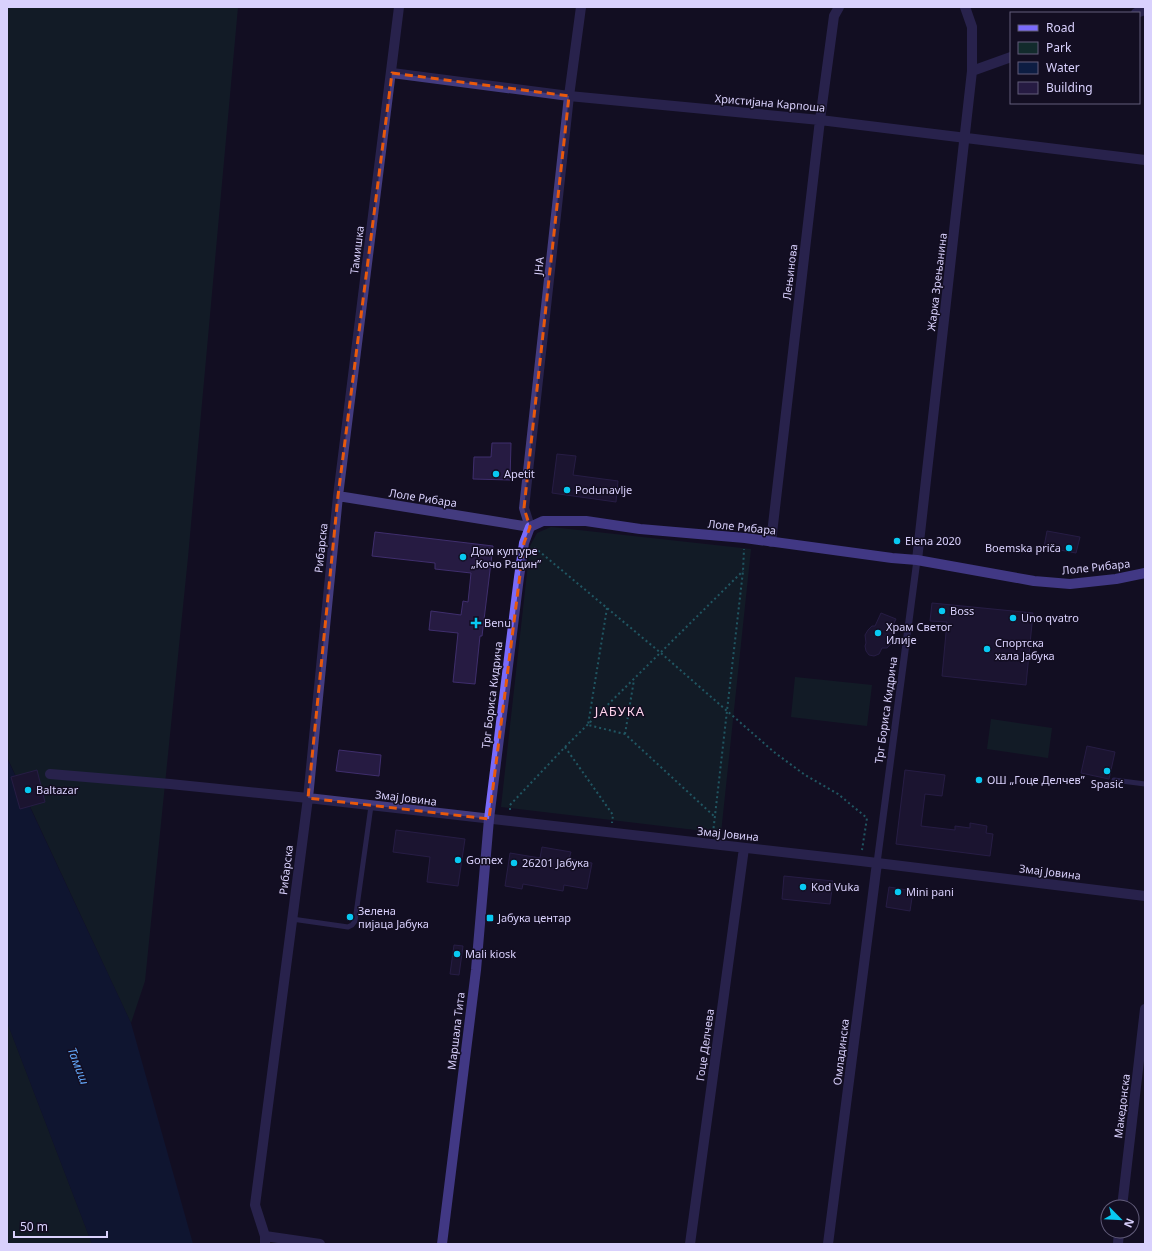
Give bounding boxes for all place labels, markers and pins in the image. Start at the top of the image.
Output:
place label: Apetit [504,466,535,481]
marker: Apetit [491,469,501,479]
place label: Podunavlje [575,482,632,497]
marker: Podunavlje [562,485,572,495]
place label: Elena 2020 [905,533,961,548]
marker: Elena 2020 [892,536,902,546]
place label: Boemska priča [985,540,1061,555]
place label: Дом културе „Кочо Рацин” [471,543,541,571]
marker: Boemska priča [1064,543,1074,553]
marker: Дом културе „Кочо Рацин” [458,552,468,562]
place label: Boss [950,603,974,618]
marker: Boss [937,606,947,616]
place label: Uno qvatro [1021,610,1079,625]
marker: Uno qvatro [1008,613,1018,623]
place label: Benu [484,615,511,630]
marker: Benu [471,618,481,628]
place label: Храм Светог Илије [886,619,952,647]
marker: Храм Светог Илије [873,628,883,638]
place label: Спортска хала Јабука [995,635,1055,663]
marker: Спортска хала Јабука [982,644,992,654]
marker: Spasić [1102,766,1112,776]
place label: ОШ „Гоце Делчев” [987,772,1085,787]
marker: ОШ „Гоце Делчев” [974,775,984,785]
place label: Spasić [1091,776,1123,791]
place label: Baltazar [36,782,79,797]
marker: Baltazar [23,785,33,795]
place label: Gomex [466,852,503,867]
marker: Gomex [453,855,463,865]
place label: 26201 Јабука [522,855,589,870]
marker: 26201 Јабука [509,858,519,868]
place label: Kod Vuka [811,879,859,894]
marker: Kod Vuka [798,882,808,892]
place label: Mini pani [906,884,954,899]
marker: Mini pani [893,887,903,897]
place label: Зелена пијаца Јабука [358,903,429,931]
place label: Јабука центар [497,910,571,925]
marker: Зелена пијаца Јабука [345,912,355,922]
marker: Јабука центар [485,913,495,923]
place label: Mali kiosk [465,946,516,961]
marker: Mali kiosk [452,949,462,959]

